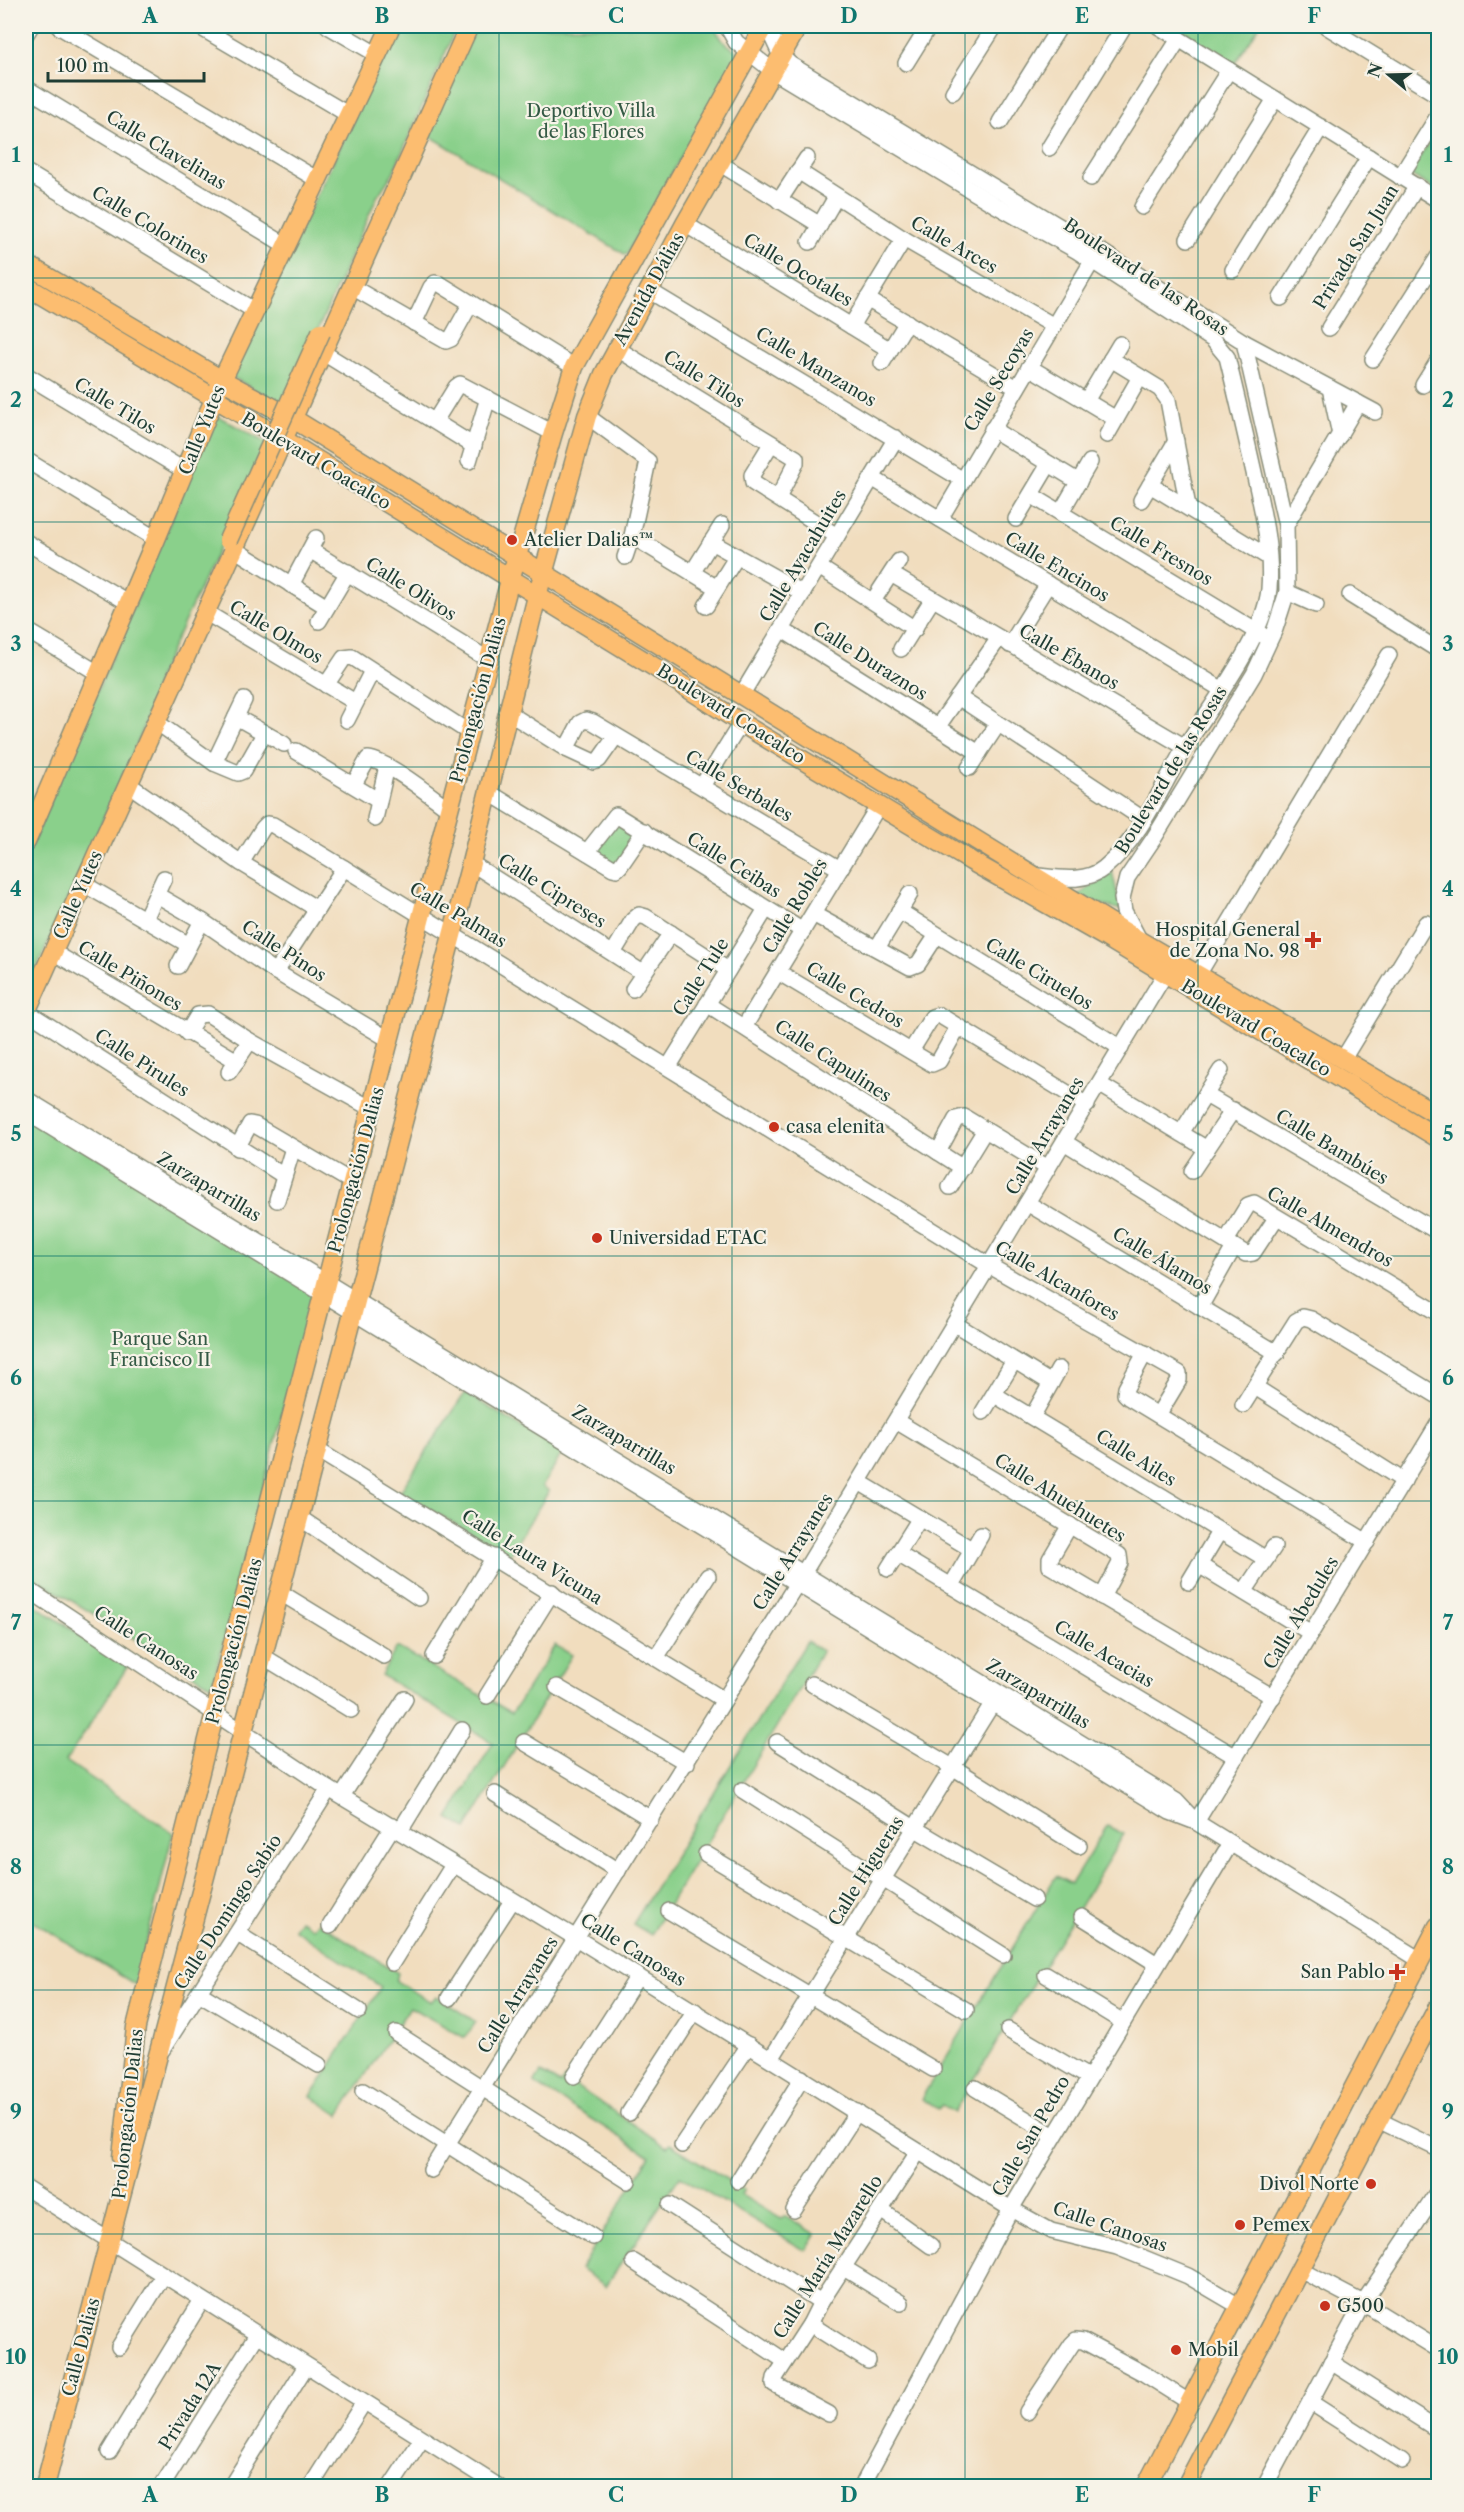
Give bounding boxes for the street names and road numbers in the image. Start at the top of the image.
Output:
street label: Calle Clavelinas [102,106,230,194]
street label: Calle Colorines [88,181,212,269]
street label: Privada San Juan [1309,181,1403,313]
street label: Calle Arces [907,211,1001,279]
street label: Boulevard de las Rosas [1059,214,1233,340]
street label: Avenida Dálias [608,229,689,350]
street label: Calle Ocotales [739,229,857,311]
street label: Calle Manzanos [752,322,880,412]
street label: Calle Secoyas [960,324,1038,436]
street label: Calle Tilos [659,345,749,413]
street label: Calle Tilos [70,373,160,439]
street label: Calle Yutes [174,382,230,478]
street label: Boulevard Coacalco [237,408,395,514]
street label: Calle Ayacahuites [755,486,851,626]
street label: Calle Fresnos [1106,512,1216,590]
street label: Calle Encinos [1001,527,1113,607]
street label: Calle Olivos [362,553,460,625]
street label: Calle Olmos [225,596,327,668]
street label: Prolongación Dalias [445,615,511,785]
street label: Calle Duraznos [809,617,931,705]
street label: Calle Ébanos [1015,619,1123,694]
street label: Boulevard Coacalco [653,659,809,769]
street label: Boulevard de las Rosas [1110,682,1232,858]
street label: Calle Serbales [681,745,797,827]
street label: Calle Ceibas [683,827,785,903]
street label: Calle Yutes [49,847,107,943]
street label: Calle Cipreses [494,849,610,933]
street label: Calle Robles [758,854,832,958]
street label: Calle Palmas [405,877,511,953]
street label: Calle Pinos [238,916,330,986]
street label: Calle Ciruelos [981,933,1097,1015]
street label: Calle Tule [668,934,734,1020]
street label: Calle Piñones [74,936,186,1016]
street label: Calle Cedros [802,957,908,1033]
street label: Boulevard Coacalco [1177,975,1335,1081]
street label: Calle Capulines [771,1015,895,1107]
street label: Calle Pirules [91,1024,193,1102]
street label: Calle Arrayanes [1001,1073,1089,1199]
street label: Prolongación Dalias [323,1085,389,1255]
street label: Calle Bambúes [1272,1105,1392,1189]
street label: Zarzaparrillas [153,1147,265,1227]
street label: Calle Almendros [1263,1182,1397,1272]
street label: Calle Álamos [1108,1222,1216,1299]
street label: Calle Alcanfores [991,1237,1123,1325]
street label: Zarzaparrillas [568,1400,680,1480]
street label: Calle Ailes [1092,1425,1180,1491]
street label: Calle Ahuehuetes [990,1449,1130,1547]
street label: Calle Arrayanes [748,1489,838,1615]
street label: Calle Laura Vicuna [457,1505,607,1610]
street label: Calle Abedules [1259,1553,1343,1673]
street label: Prolongación Dalias [201,1556,267,1726]
street label: Calle Canosas [90,1601,202,1685]
street label: Calle Acacias [1050,1616,1158,1692]
street label: Zarzaparrillas [982,1654,1094,1734]
street label: Calle Higueras [823,1812,909,1930]
street label: Calle Domingo Sabio [170,1830,286,1994]
street label: Calle Canosas [576,1909,690,1991]
street label: Calle Arrayanes [473,1932,563,2058]
street label: Prolongación Dalias [108,2028,148,2200]
street label: Calle San Pedro [987,2072,1075,2200]
street label: Calle María Mazarello [769,2171,887,2343]
street label: Calle Canosas [1050,2197,1170,2257]
street label: Calle Dalias [57,2295,105,2399]
street label: Privada 12A [154,2357,226,2454]

